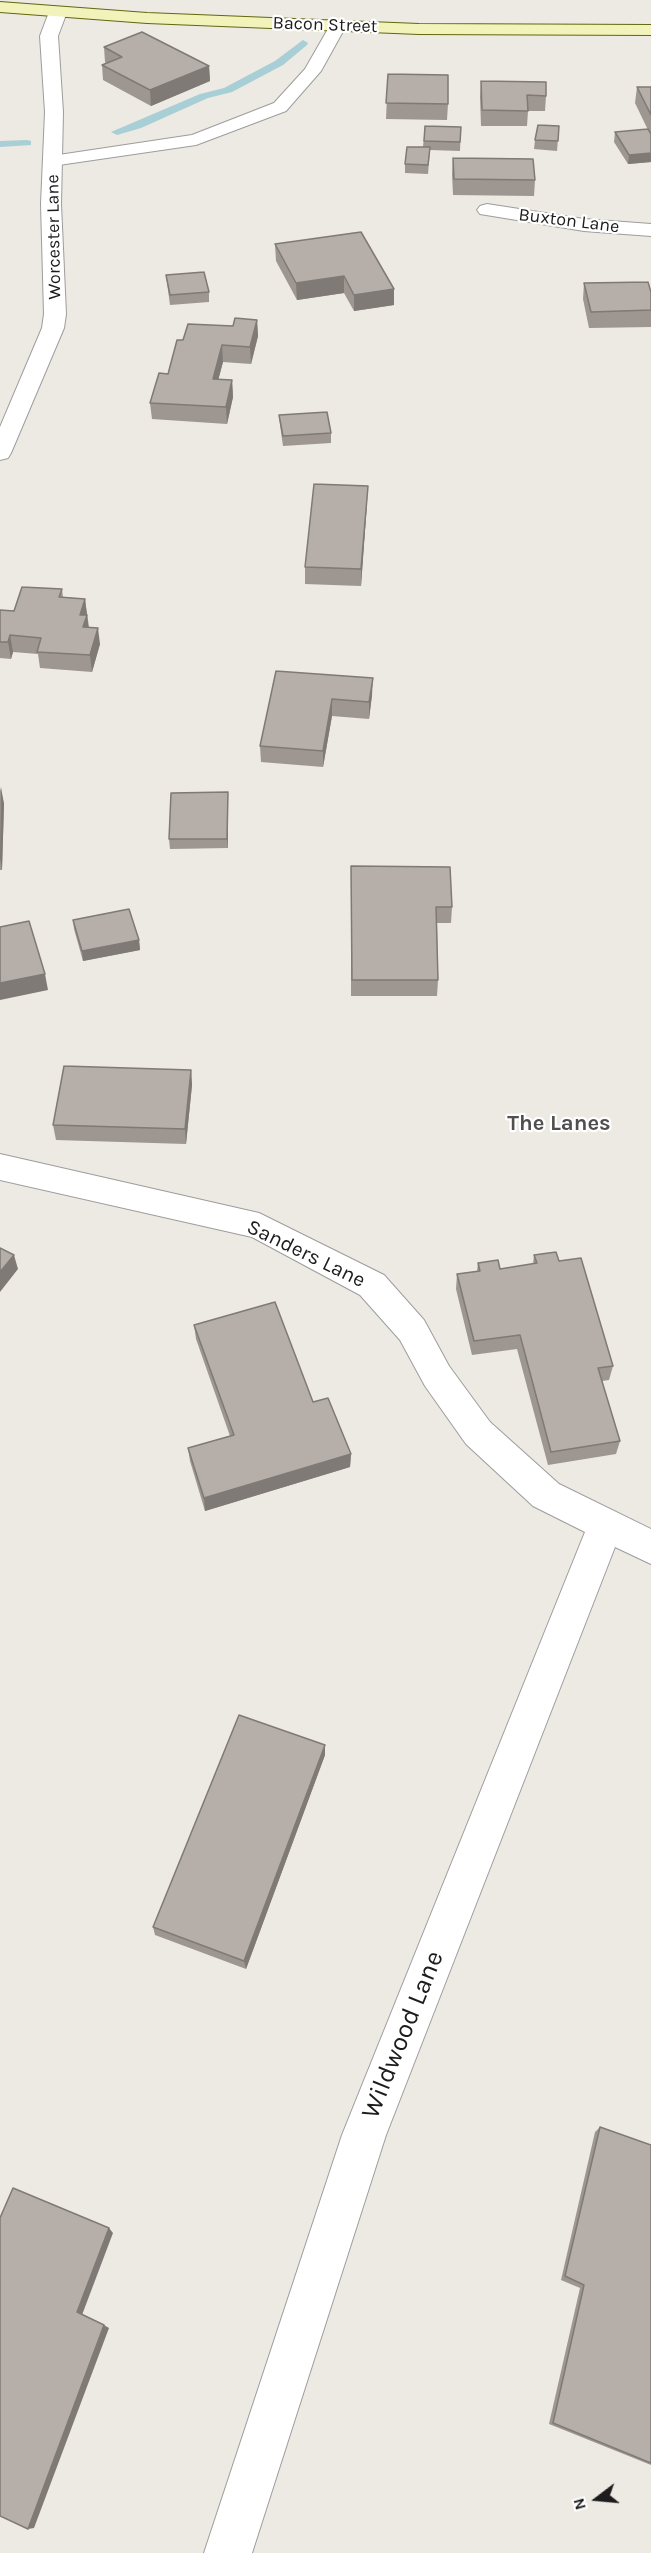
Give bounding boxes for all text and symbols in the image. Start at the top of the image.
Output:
street label: Bacon Street [272,12,378,38]
street label: Worcester Lane [42,174,66,300]
street label: Buxton Lane [517,204,621,238]
district label: The Lanes [507,1111,611,1137]
street label: Sanders Lane [243,1214,369,1294]
street label: Wildwood Lane [355,1947,451,2123]
north arrow [567,2469,627,2529]
text: N [569,2496,590,2512]

